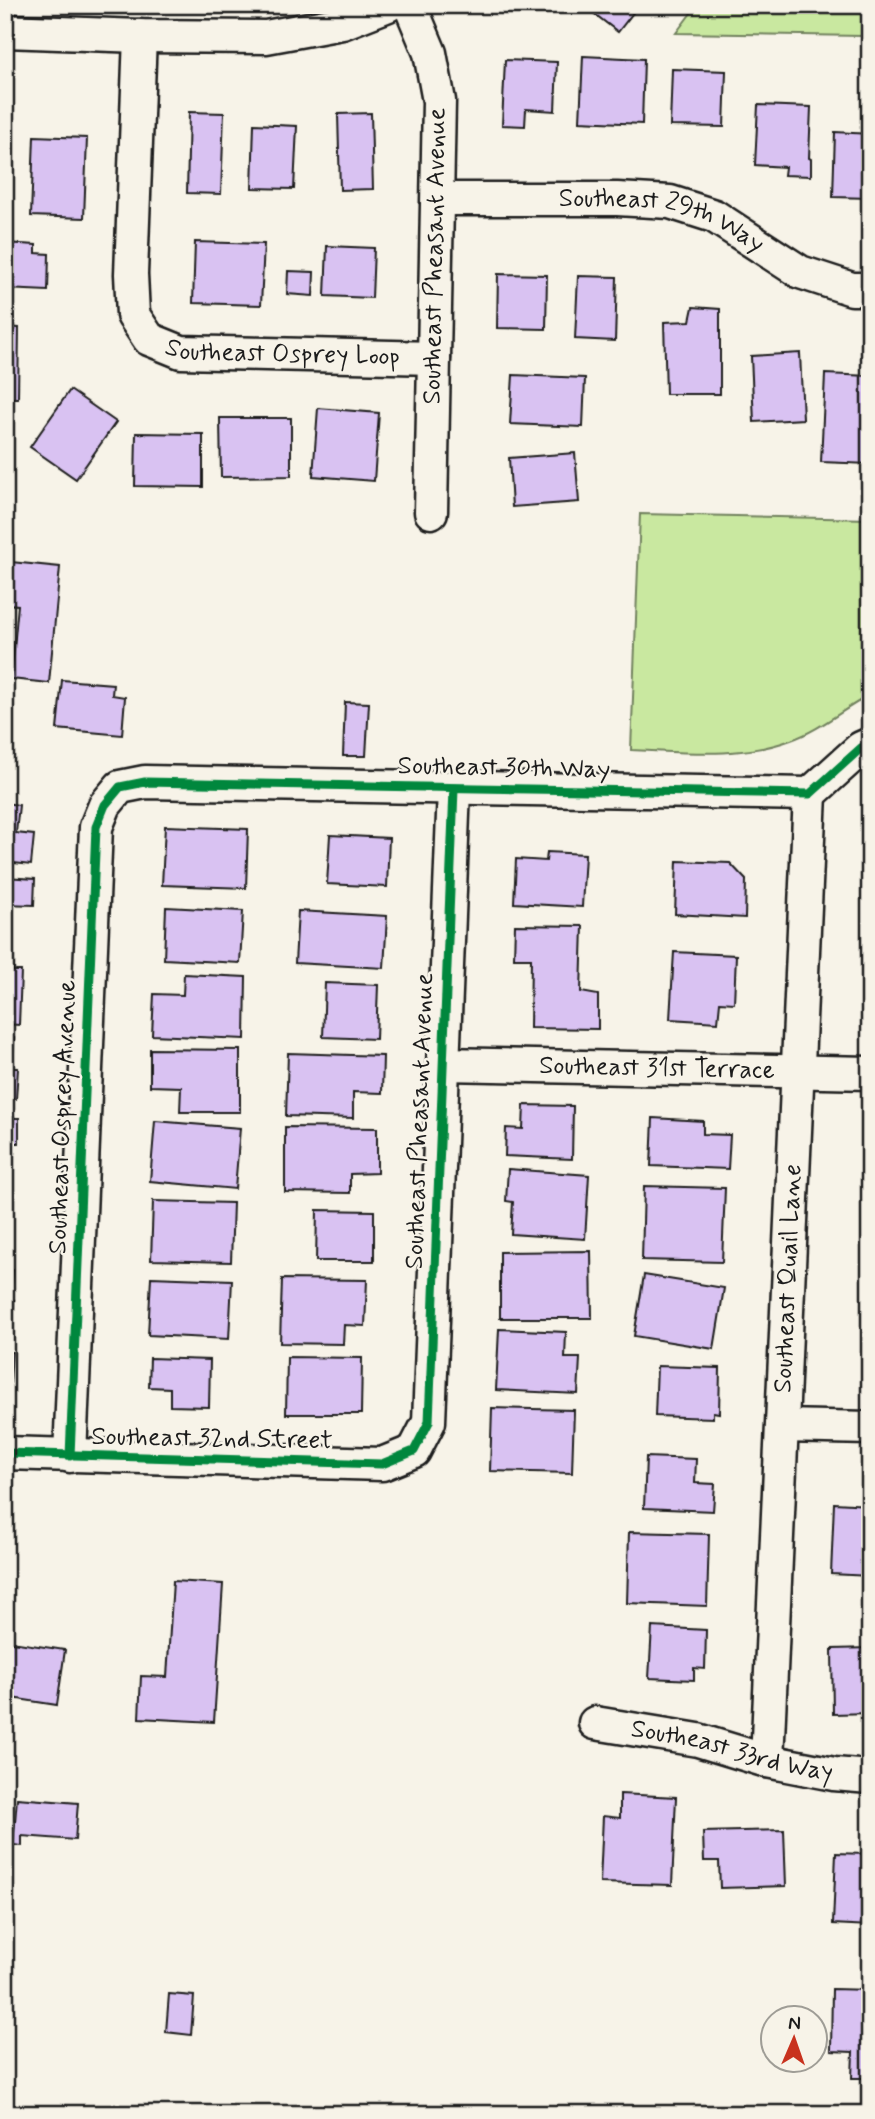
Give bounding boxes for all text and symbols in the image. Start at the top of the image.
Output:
street label: Southeast Pheasant Avenue [415,107,455,405]
street label: Southeast 29th Way [559,182,771,261]
street label: Southeast Osprey Loop [160,330,400,374]
street label: Southeast 30th Way [397,749,611,787]
street label: Southeast Pheasant Avenue [398,972,442,1270]
street label: Southeast Osprey Avenue [41,979,85,1255]
street label: Southeast 31st Terrace [539,1049,775,1088]
street label: Southeast Quail Lane [766,1163,811,1394]
street label: Southeast 32nd Street [91,1420,333,1458]
street label: Southeast 33rd Way [628,1712,836,1790]
north arrow [760,2004,830,2074]
text: N [788,2011,801,2036]

